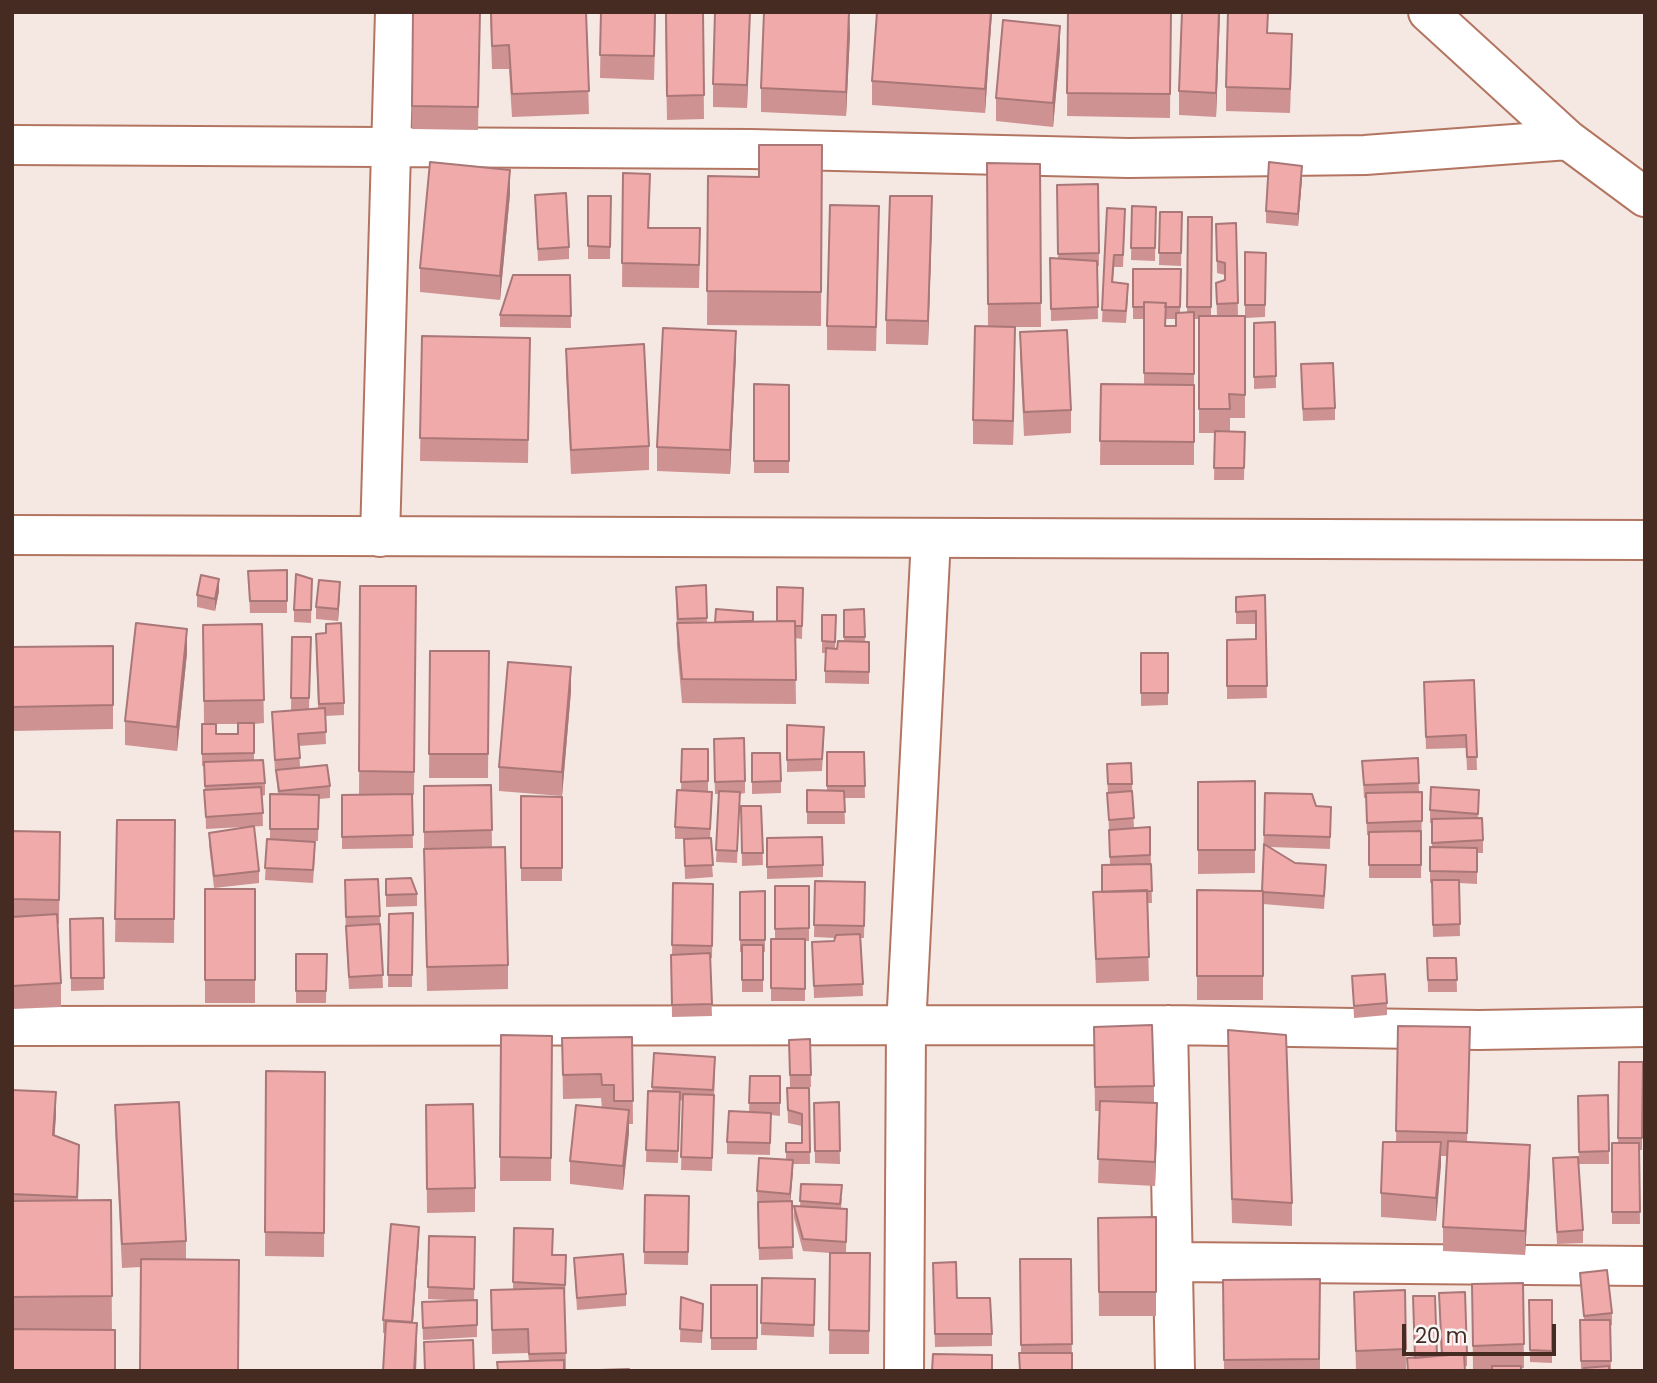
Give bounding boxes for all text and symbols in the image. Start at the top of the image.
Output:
scale bar [1405,1310,1559,1354]
text: 20 m [1415,1321,1468,1350]

